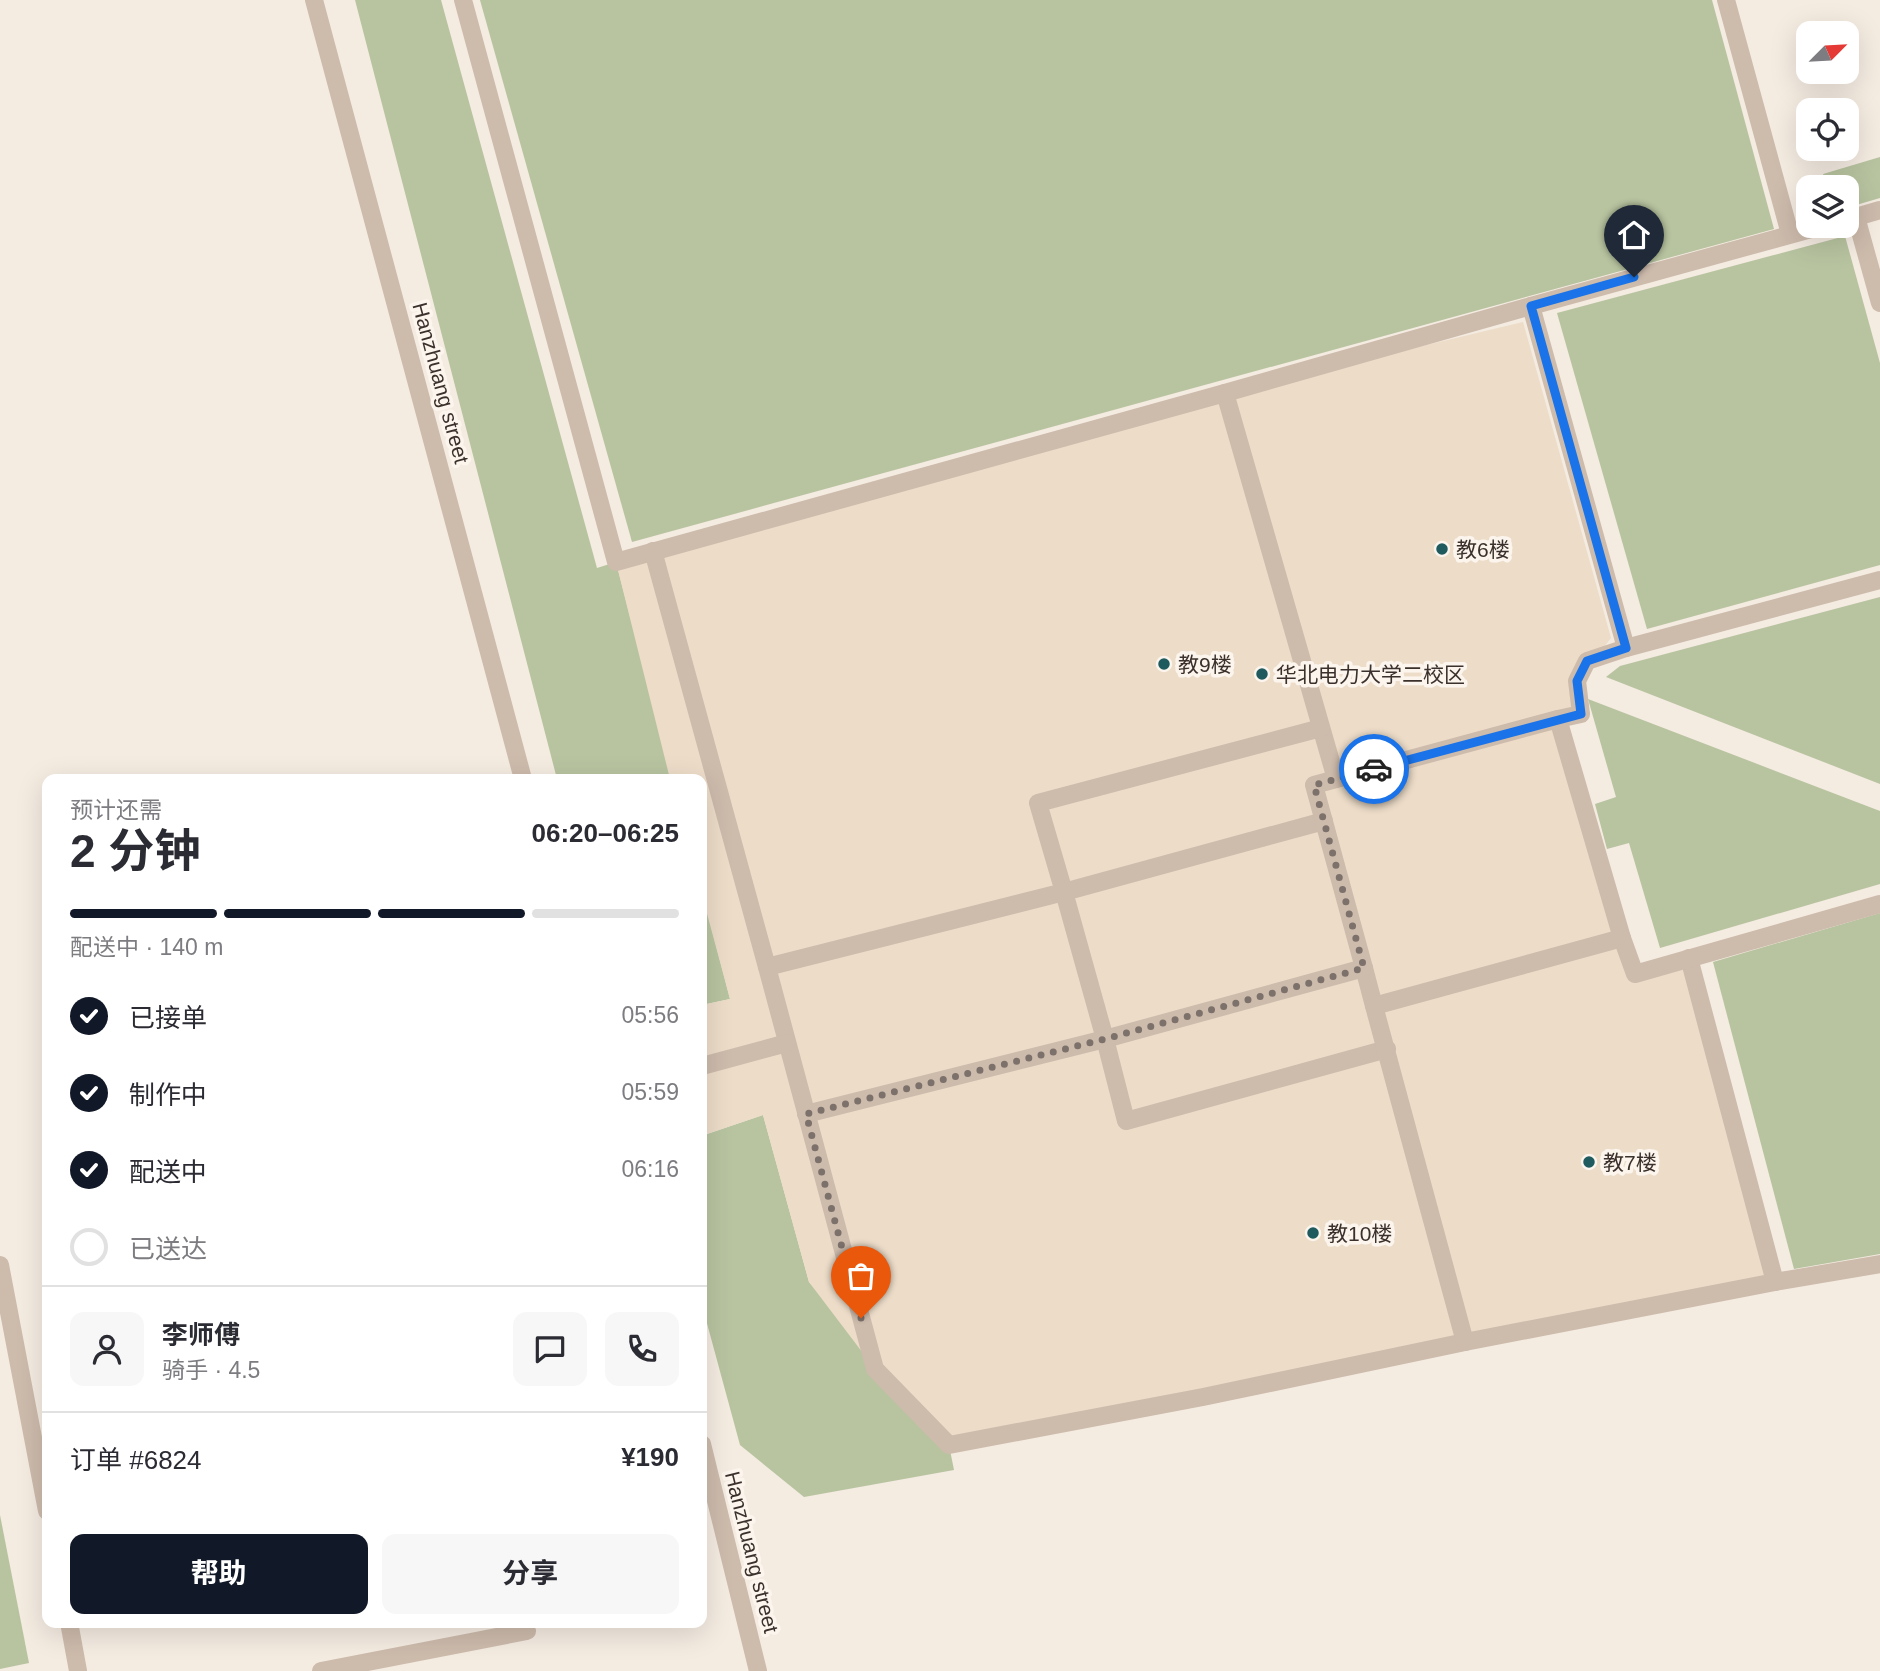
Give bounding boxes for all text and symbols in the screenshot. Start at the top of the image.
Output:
north arrow [1796,21,1858,84]
map controls [1796,21,1859,238]
button: locate [1796,98,1859,161]
button: layers [1796,175,1859,238]
pin [1604,205,1664,277]
icon: home [1615,216,1653,254]
street label: Hanzhuang street [408,300,474,466]
place label: 教6楼 [1456,538,1510,561]
marker: 教6楼 [1434,541,1450,557]
place label: 教9楼 [1178,653,1232,676]
marker: 教9楼 [1156,656,1172,672]
place label: 华北电力大学二校区 [1276,663,1465,686]
marker: 华北电力大学二校区 [1254,666,1270,682]
courier [1339,734,1409,804]
icon: car [1355,750,1393,788]
text: 预计还需 [70,797,162,823]
text: 06:20–06:25 [532,818,679,848]
text: 2 分钟 [70,825,200,877]
text: 配送中 · 140 m [70,934,223,960]
icon: check [70,997,108,1035]
text: 05:56 [621,1002,679,1028]
text: 已接单 [129,1003,207,1033]
icon: check [70,1074,108,1112]
text: 05:59 [621,1079,679,1105]
text: 制作中 [129,1080,207,1110]
icon: check [70,1151,108,1189]
place label: 教7楼 [1603,1151,1657,1174]
marker: 教7楼 [1581,1154,1597,1170]
text: 06:16 [621,1156,679,1182]
text: 配送中 [129,1157,207,1187]
place label: 教10楼 [1327,1222,1392,1245]
marker: 教10楼 [1305,1225,1321,1241]
text: 已送达 [129,1234,207,1264]
pin [831,1246,891,1318]
icon: bag [842,1257,880,1295]
button: person [70,1312,144,1386]
button: chat [513,1312,587,1386]
button: phone [605,1312,679,1386]
text: 李师傅 [162,1320,240,1350]
text: 骑手 · 4.5 [162,1357,260,1383]
text: ¥190 [621,1442,679,1472]
text: 订单 #6824 [70,1445,202,1475]
street label: Hanzhuang street [721,1469,783,1635]
button: 帮助 [70,1534,368,1614]
button: 分享 [382,1534,679,1614]

